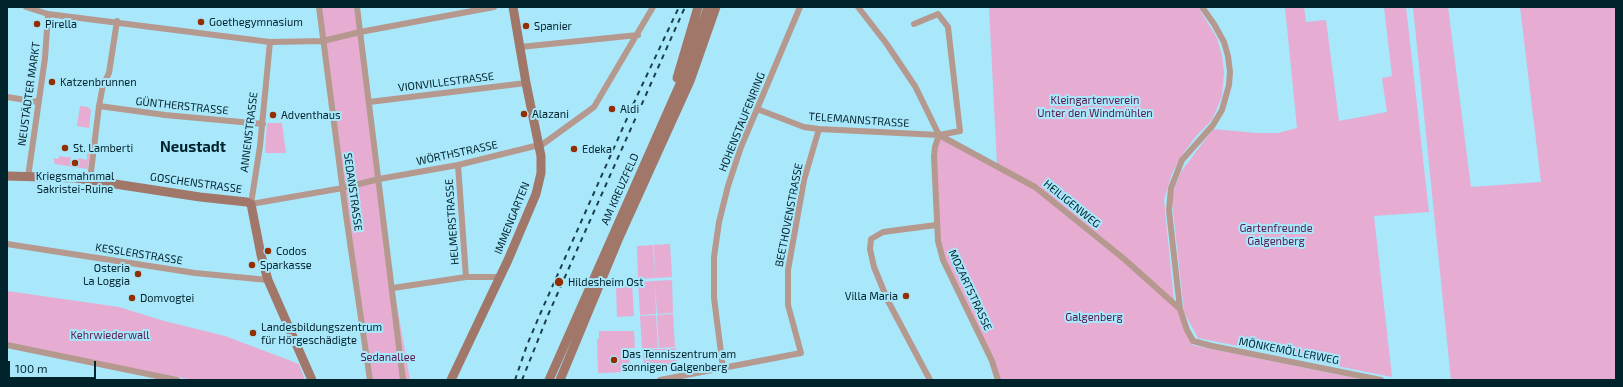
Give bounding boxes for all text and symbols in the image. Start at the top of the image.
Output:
place label: Goethegymnasium [209,15,303,29]
place label: Pirella [45,17,77,31]
marker: Goethegymnasium [196,17,206,27]
marker: Pirella [32,19,42,29]
place label: Spanier [534,19,572,33]
marker: Spanier [521,21,531,31]
street label: NEUSTÄDTER MARKT [15,41,43,147]
street label: VIONVILLESTRASSE [397,70,495,94]
street label: HOHENSTAUFENRING [716,70,768,174]
place label: Katzenbrunnen [60,75,137,89]
marker: Katzenbrunnen [47,77,57,87]
street label: ANNENSTRASSE [238,91,260,173]
park label: Kleingartenverein Unter den Windmühlen [1037,93,1153,119]
street label: GÜNTHERSTRASSE [135,95,229,117]
place label: Aldi [620,102,639,116]
marker: Aldi [607,104,617,114]
place label: Alazani [532,107,569,121]
place label: Adventhaus [281,108,341,122]
marker: Alazani [519,109,529,119]
marker: Adventhaus [268,110,278,120]
street label: TELEMANNSTRASSE [808,110,910,130]
district label: Neustadt [160,138,226,156]
street label: WÖRTHSTRASSE [415,138,499,168]
place label: St. Lamberti [73,141,133,155]
place label: Edeka [582,142,612,156]
marker: St. Lamberti [60,143,70,153]
marker: Edeka [569,144,579,154]
street label: AM KREUZFELD [598,151,642,227]
street label: SEDANSTRASSE [341,152,365,232]
marker: Kriegsmahnmal Sakristei-Ruine [70,158,80,168]
street label: BEETHOVENSTRASSE [772,162,806,268]
place label: Kriegsmahnmal Sakristei-Ruine [36,169,114,195]
street label: GOSCHENSTRASSE [149,170,243,196]
street label: HEILIGENWEG [1041,177,1103,231]
street label: HELMERSTRASSE [442,178,462,266]
street label: IMMENGARTEN [491,180,533,256]
park label: Gartenfreunde Galgenberg [1239,221,1313,247]
street label: KESSLERSTRASSE [94,241,184,267]
place label: Codos [276,244,307,258]
marker: Codos [263,246,273,256]
street label: MOZARTSTRASSE [945,247,995,333]
place label: Sparkasse [260,258,312,272]
marker: Sparkasse [247,260,257,270]
place label: Osteria La Loggia [83,261,130,287]
marker: Osteria La Loggia [133,269,143,279]
place label: Hildesheim Ost [568,275,643,289]
marker: Hildesheim Ost [553,276,565,288]
place label: Villa Maria [845,289,898,303]
place label: Domvogtei [140,291,194,305]
marker: Villa Maria [901,291,911,301]
marker: Domvogtei [127,293,137,303]
park label: Galgenberg [1065,310,1123,324]
place label: Landesbildungszentrum für Hörgeschädigte [261,320,382,346]
park label: Kehrwiederwall [71,328,149,342]
marker: Landesbildungszentrum für Hörgeschädigte [248,328,258,338]
street label: MÖNKEMÖLLERWEG [1238,335,1340,367]
place label: Das Tenniszentrum am sonnigen Galgenberg [622,347,736,373]
park label: Sedanallee [360,350,416,364]
scale bar [10,353,98,379]
marker: Das Tenniszentrum am sonnigen Galgenberg [609,355,619,365]
text: 100 m [15,361,47,375]

